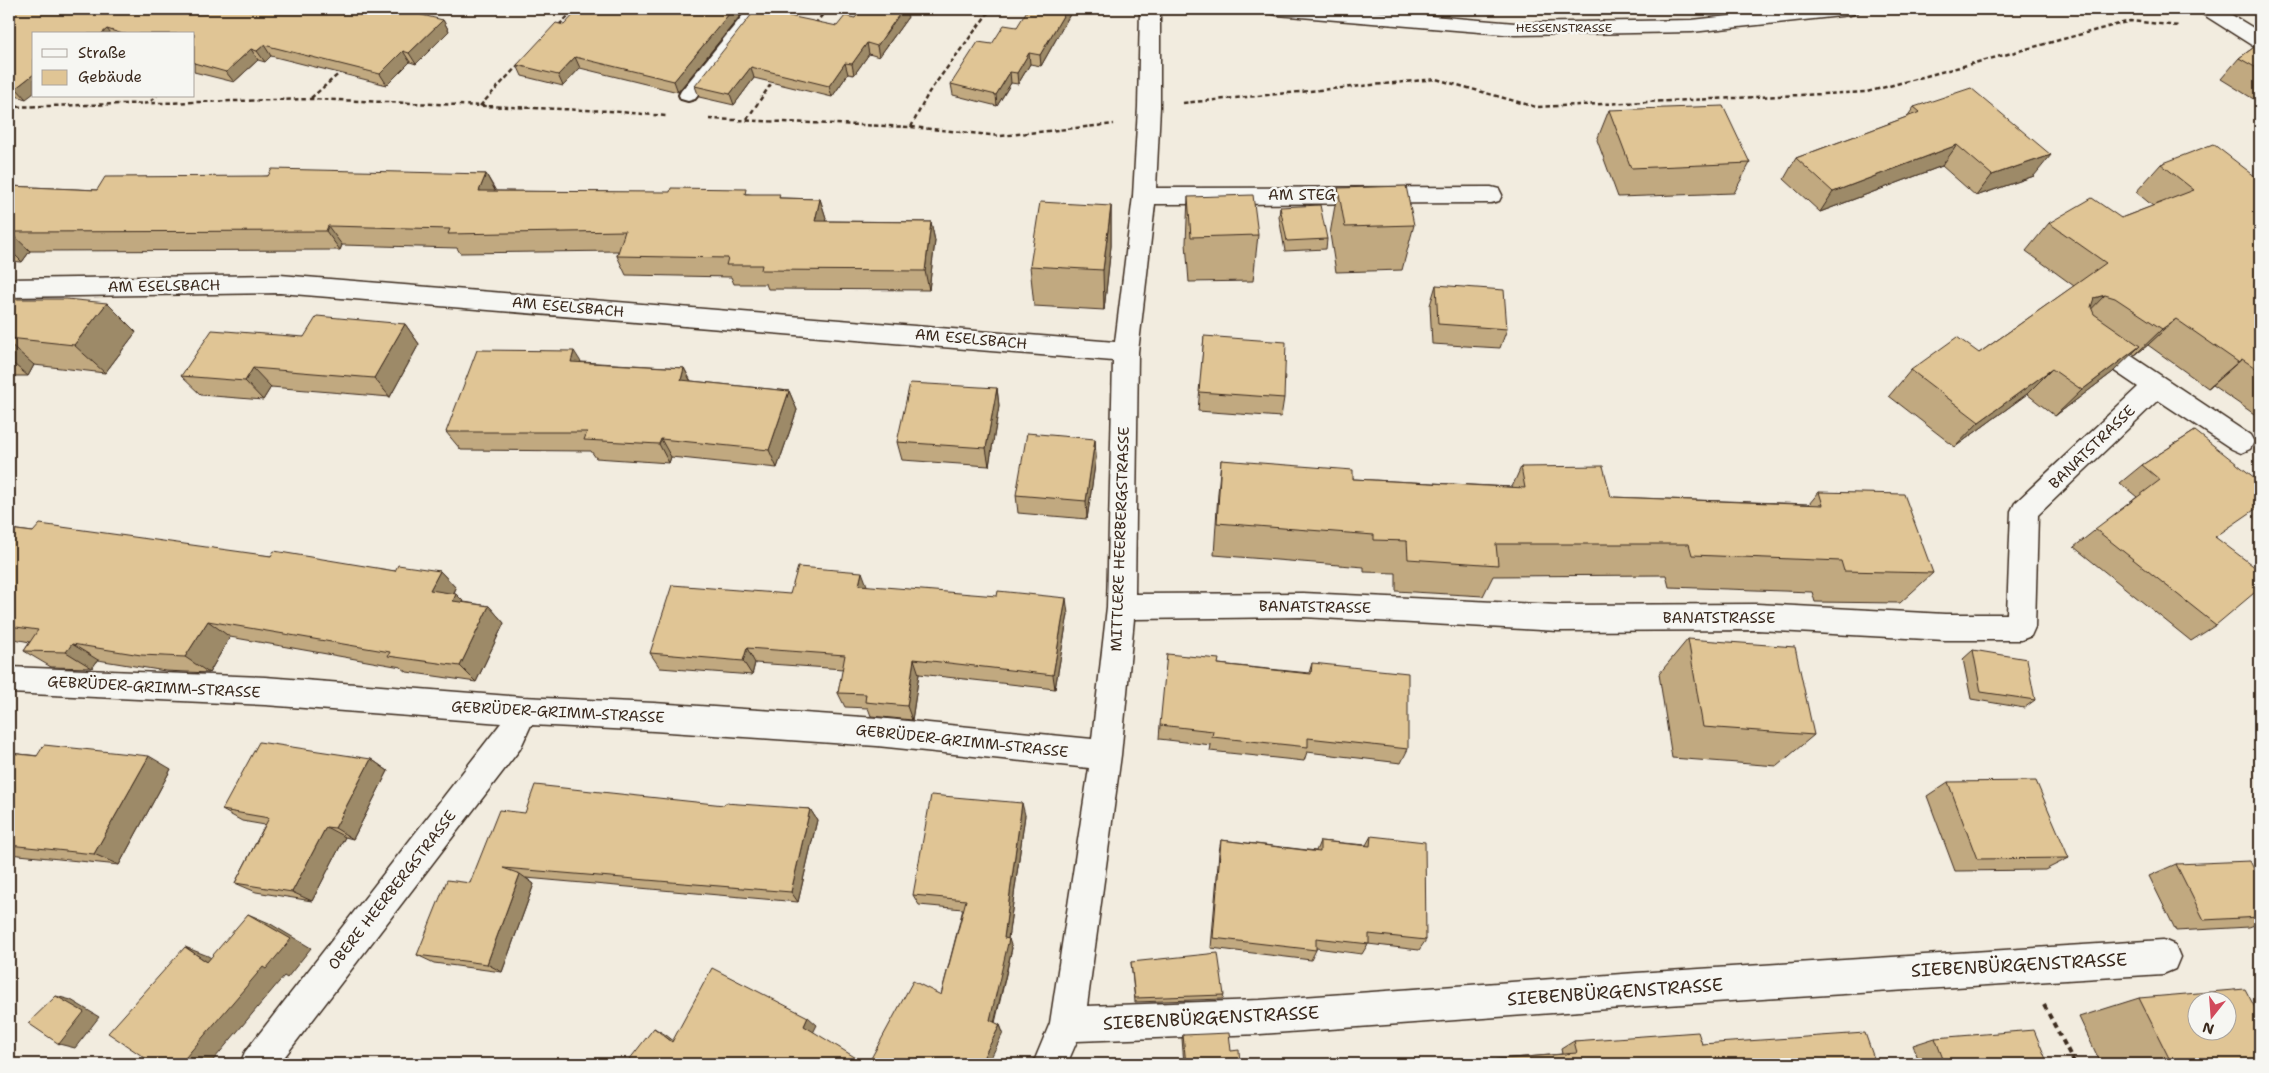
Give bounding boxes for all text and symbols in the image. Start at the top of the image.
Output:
street label: HESSENSTRASSE [1516,20,1612,36]
legend [32,32,195,98]
text: Straße [78,43,126,63]
text: Gebäude [78,67,142,87]
street label: AM STEG [1268,185,1336,205]
street label: AM ESELSBACH [107,275,221,297]
street label: AM ESELSBACH [511,292,625,322]
street label: AM ESELSBACH [914,324,1028,354]
street label: BANATSTRASSE [2045,401,2139,493]
street label: MITTLERE HEERBERGSTRASSE [1106,426,1134,652]
street label: BANATSTRASSE [1259,596,1371,618]
street label: BANATSTRASSE [1663,608,1775,628]
street label: GEBRÜDER-GRIMM-STRASSE [47,671,261,703]
street label: GEBRÜDER-GRIMM-STRASSE [451,696,665,728]
street label: GEBRÜDER-GRIMM-STRASSE [855,720,1069,762]
street label: OBERE HEERBERGSTRASSE [323,806,461,974]
street label: SIEBENBÜRGENSTRASSE [1910,947,2128,983]
street label: SIEBENBÜRGENSTRASSE [1506,972,1724,1012]
north arrow [2186,990,2236,1040]
street label: SIEBENBÜRGENSTRASSE [1102,1000,1320,1036]
text: N [2200,1018,2216,1039]

